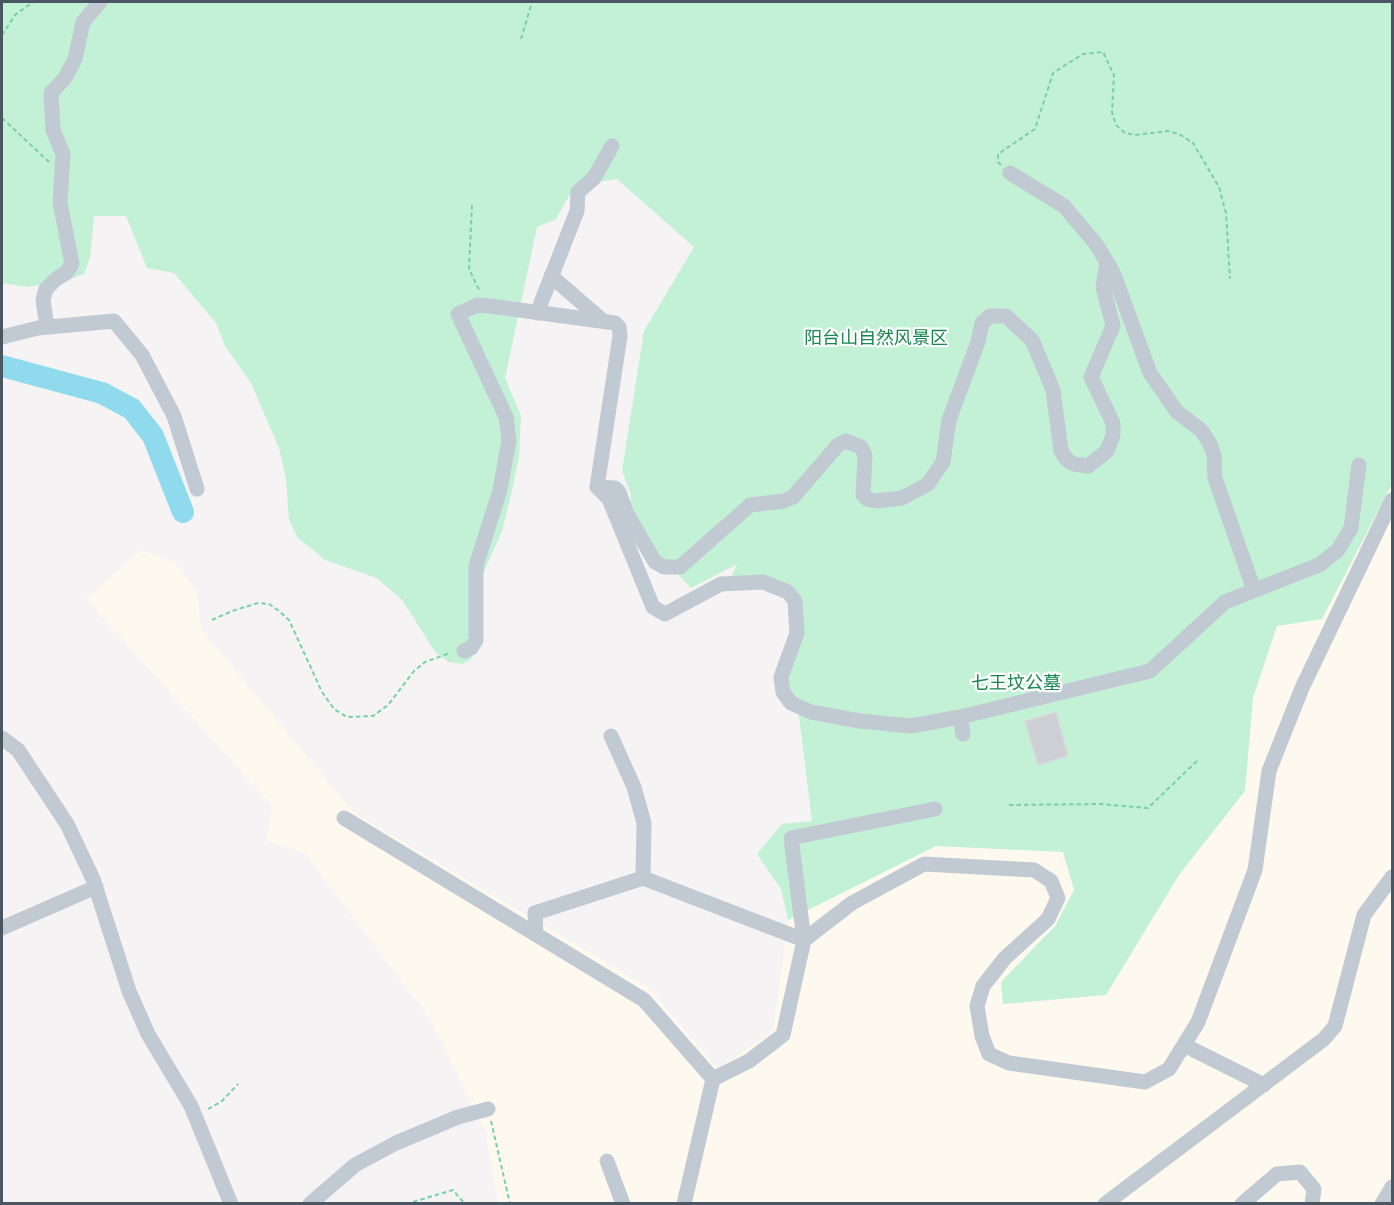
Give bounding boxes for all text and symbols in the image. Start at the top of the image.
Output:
park label: 阳台山自然风景区 [804,328,948,350]
park label: 七王坟公墓 [971,673,1061,695]

